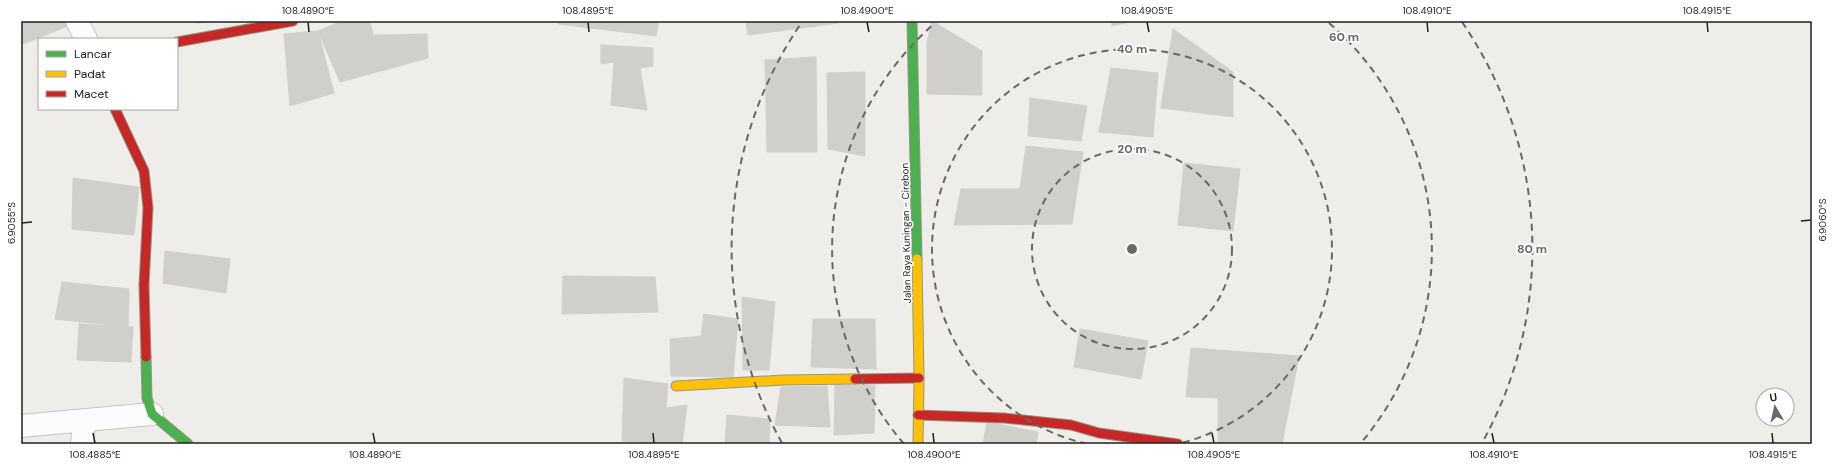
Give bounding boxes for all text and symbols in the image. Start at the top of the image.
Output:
text: 108.4890°E [282,4,334,17]
text: 108.4895°E [562,4,614,17]
text: 108.4900°E [840,4,894,17]
text: 108.4905°E [1121,4,1174,17]
text: 108.4910°E [1402,4,1452,17]
text: 108.4915°E [1683,4,1732,17]
text: 60 m [1329,29,1359,45]
legend [38,38,178,110]
text: 40 m [1117,41,1147,57]
text: Lancar [74,46,112,62]
text: Padat [74,66,106,82]
text: Macet [74,86,109,102]
text: 20 m [1117,141,1147,157]
street label: Jalan Raya Kuningan - Cirebon [898,162,914,303]
text: 6.9060°S [1816,198,1829,242]
text: 6.9055°S [5,202,18,244]
text: 80 m [1517,241,1547,257]
centre of rings [1125,242,1139,256]
north arrow [1755,387,1795,427]
text: U [1769,390,1778,405]
text: 108.4885°E [69,448,121,461]
text: 108.4890°E [349,448,401,461]
text: 108.4895°E [628,448,680,461]
text: 108.4900°E [907,448,961,461]
text: 108.4905°E [1188,448,1241,461]
text: 108.4910°E [1469,448,1519,461]
text: 108.4915°E [1749,448,1798,461]

